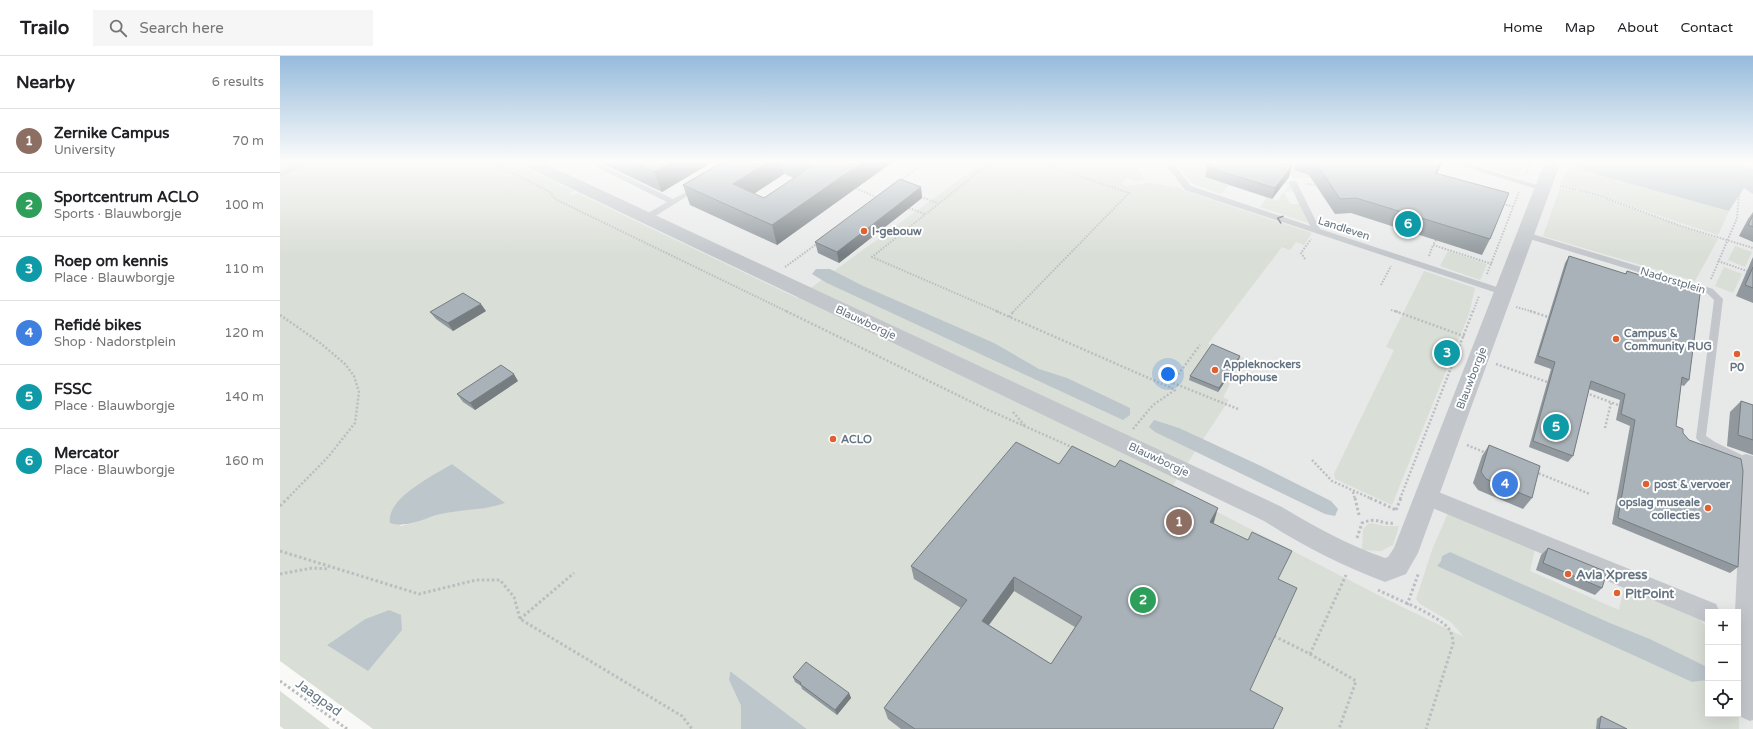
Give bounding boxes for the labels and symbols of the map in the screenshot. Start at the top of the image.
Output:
pin: 6 [1395,209,1421,239]
street label: Landleven [1316,214,1371,243]
one-way arrow [1276,215,1283,224]
place label: I-gebouw [872,225,922,239]
marker: I-gebouw [859,226,869,236]
street label: Nadorstplein [1639,264,1707,297]
street label: Blauwborgje [833,303,898,342]
place label: Campus & Community RUG [1624,327,1712,354]
marker: Campus & Community RUG [1611,334,1621,344]
pin: 3 [1434,338,1460,368]
street label: Blauwborgje [1454,345,1489,411]
marker: P0 [1732,349,1742,359]
place label: Appleknockers Flophouse [1223,358,1302,385]
place label: P0 [1730,361,1744,374]
your location [1158,364,1178,384]
marker: Appleknockers Flophouse [1210,365,1220,375]
pin: 5 [1543,412,1569,442]
place label: ACLO [841,433,872,446]
marker: ACLO [828,434,838,444]
street label: Blauwborgje [1126,440,1191,479]
pin: 4 [1492,469,1518,499]
place label: post & vervoer [1654,478,1731,492]
marker: post & vervoer [1641,479,1651,489]
place label: opslag museale collecties [1619,496,1701,522]
marker: opslag museale collecties [1703,503,1713,513]
pin: 1 [1166,507,1192,537]
place label: Avia Xpress [1576,567,1648,583]
marker: Avia Xpress [1563,569,1573,579]
pin: 2 [1130,585,1156,615]
place label: PitPoint [1625,586,1674,602]
marker: PitPoint [1612,588,1622,598]
street label: Jaagpad [292,676,344,720]

